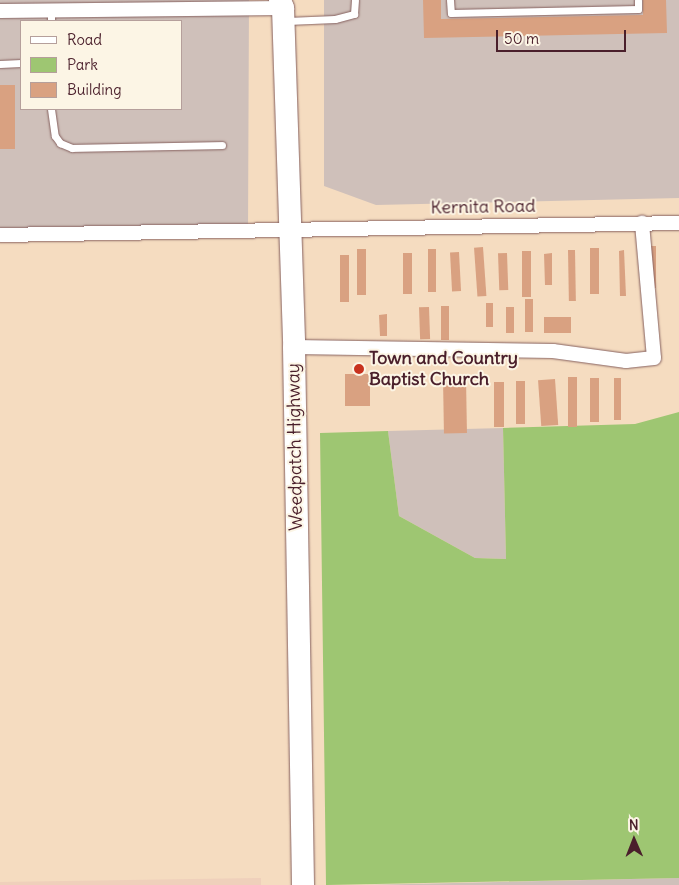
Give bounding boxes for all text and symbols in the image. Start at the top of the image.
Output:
legend [20,20,182,110]
scale bar [499,20,629,52]
text: 50 m [504,29,539,48]
text: Road [67,30,102,49]
text: Park [67,55,98,74]
text: Building [67,80,122,99]
street label: Kernita Road [430,195,536,219]
place label: Town and Country Baptist Church [369,348,518,390]
street label: Weedpatch Highway [283,363,307,531]
marker: Town and Country Baptist Church [353,363,365,375]
north arrow [609,815,659,865]
text: N [629,816,639,834]

